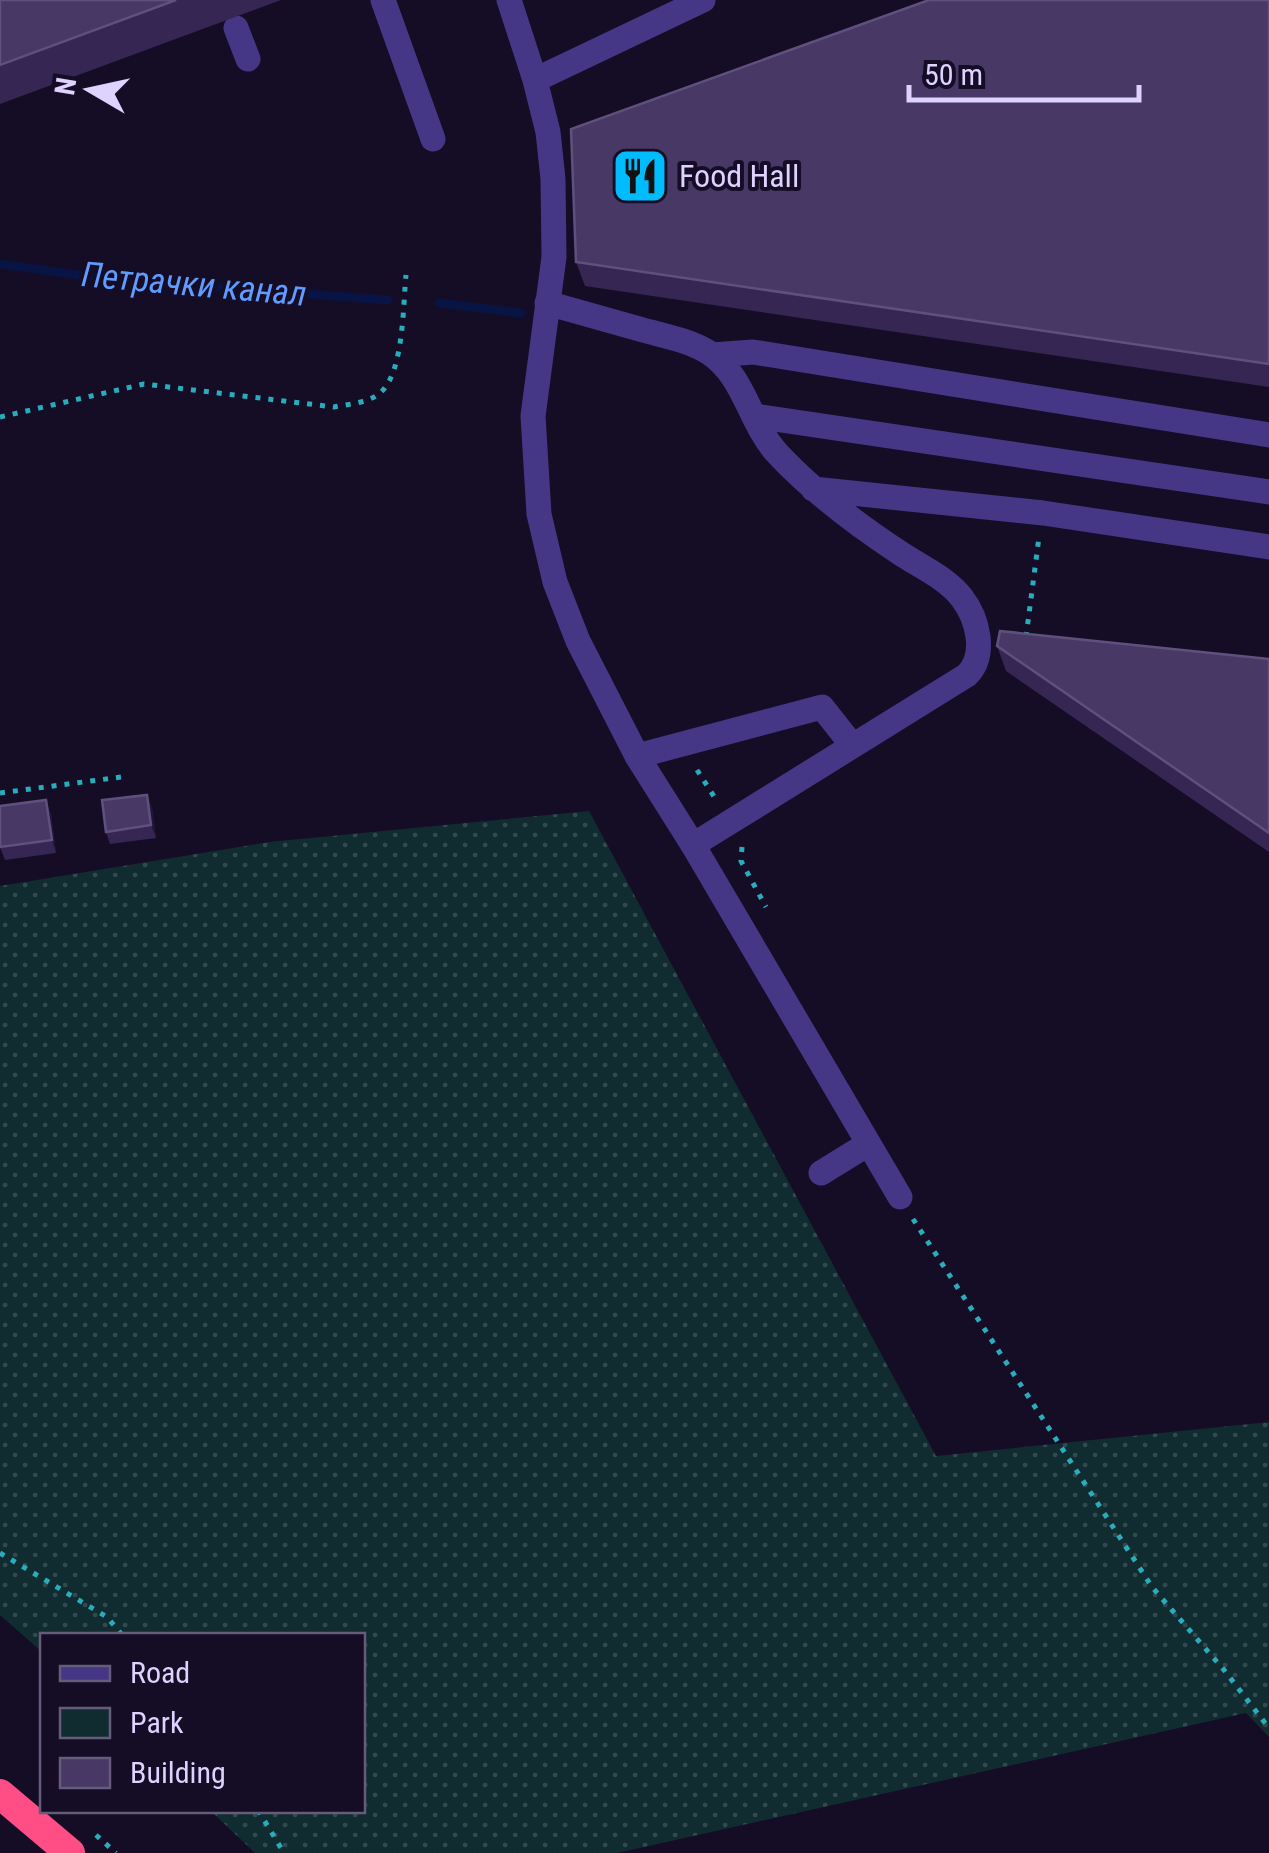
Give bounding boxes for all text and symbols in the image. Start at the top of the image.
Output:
north arrow [40,40,140,140]
scale bar [909,40,1139,102]
text: 50 m [924,57,983,92]
text: N [48,75,83,97]
restaurant icon: Food Hall [610,146,670,206]
place label: Food Hall [679,157,799,195]
water label: Петрачки канал [80,254,308,315]
legend [40,1633,365,1813]
text: Road [130,1655,190,1690]
text: Park [130,1705,184,1740]
text: Building [130,1755,226,1790]

